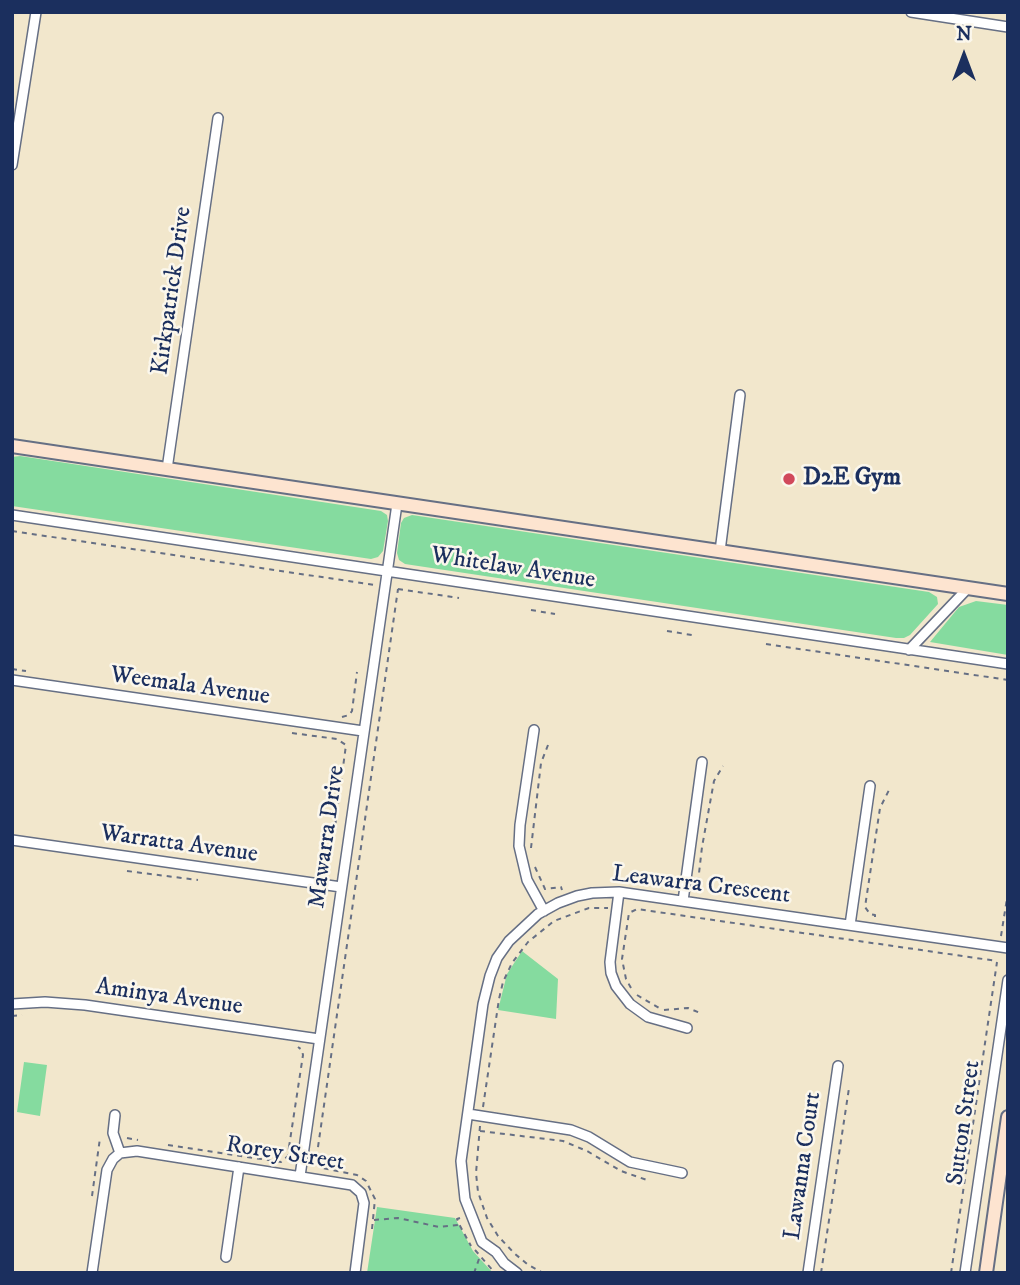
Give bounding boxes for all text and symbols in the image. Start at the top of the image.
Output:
north arrow [929,21,999,91]
text: N [956,23,972,46]
street label: Kirkpatrick Drive [147,205,199,377]
place label: D2E Gym [803,465,901,493]
marker: D2E Gym [781,471,797,487]
street label: Whitelaw Avenue [429,542,597,596]
street label: Weemala Avenue [108,662,272,712]
street label: Mawarra Drive [304,764,352,910]
street label: Warratta Avenue [98,820,260,870]
street label: Leawarra Crescent [610,861,792,911]
street label: Aminya Avenue [94,973,244,1023]
street label: Sutton Street [942,1059,988,1187]
street label: Lawanna Court [779,1090,829,1242]
street label: Rorey Street [224,1131,346,1179]

